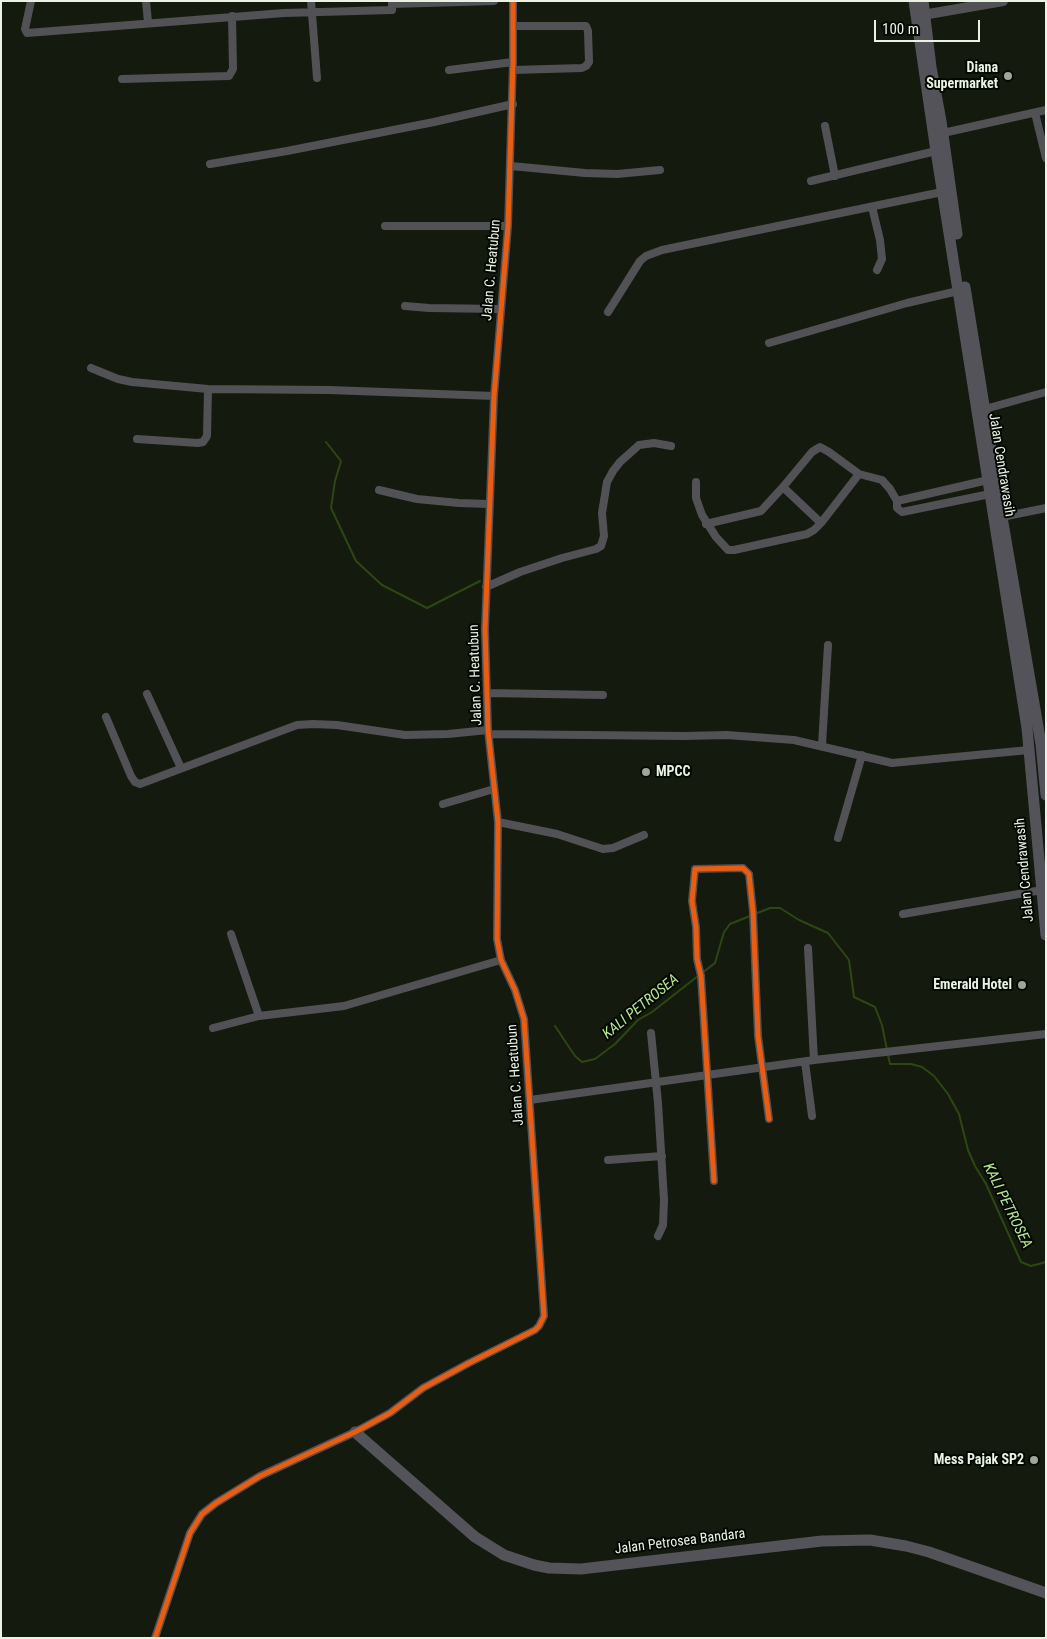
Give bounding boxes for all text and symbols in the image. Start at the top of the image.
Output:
scale bar [877,10,983,42]
text: 100 m [882,20,919,38]
place label: Diana Supermarket [926,60,998,92]
marker: Diana Supermarket [1002,70,1014,82]
street label: Jalan C. Heatubun [479,219,505,321]
street label: Jalan Cendrawasih [985,412,1017,518]
street label: Jalan C. Heatubun [466,624,486,726]
place label: MPCC [656,764,691,780]
marker: MPCC [640,766,652,778]
street label: Jalan Cendrawasih [1012,817,1038,923]
water label: KALI PETROSEA [599,971,683,1043]
place label: Emerald Hotel [933,977,1012,993]
marker: Emerald Hotel [1016,979,1028,991]
street label: Jalan C. Heatubun [504,1024,528,1126]
water label: KALI PETROSEA [979,1160,1035,1252]
place label: Mess Pajak SP2 [934,1452,1024,1468]
marker: Mess Pajak SP2 [1028,1454,1040,1466]
street label: Jalan Petrosea Bandara [614,1526,746,1558]

